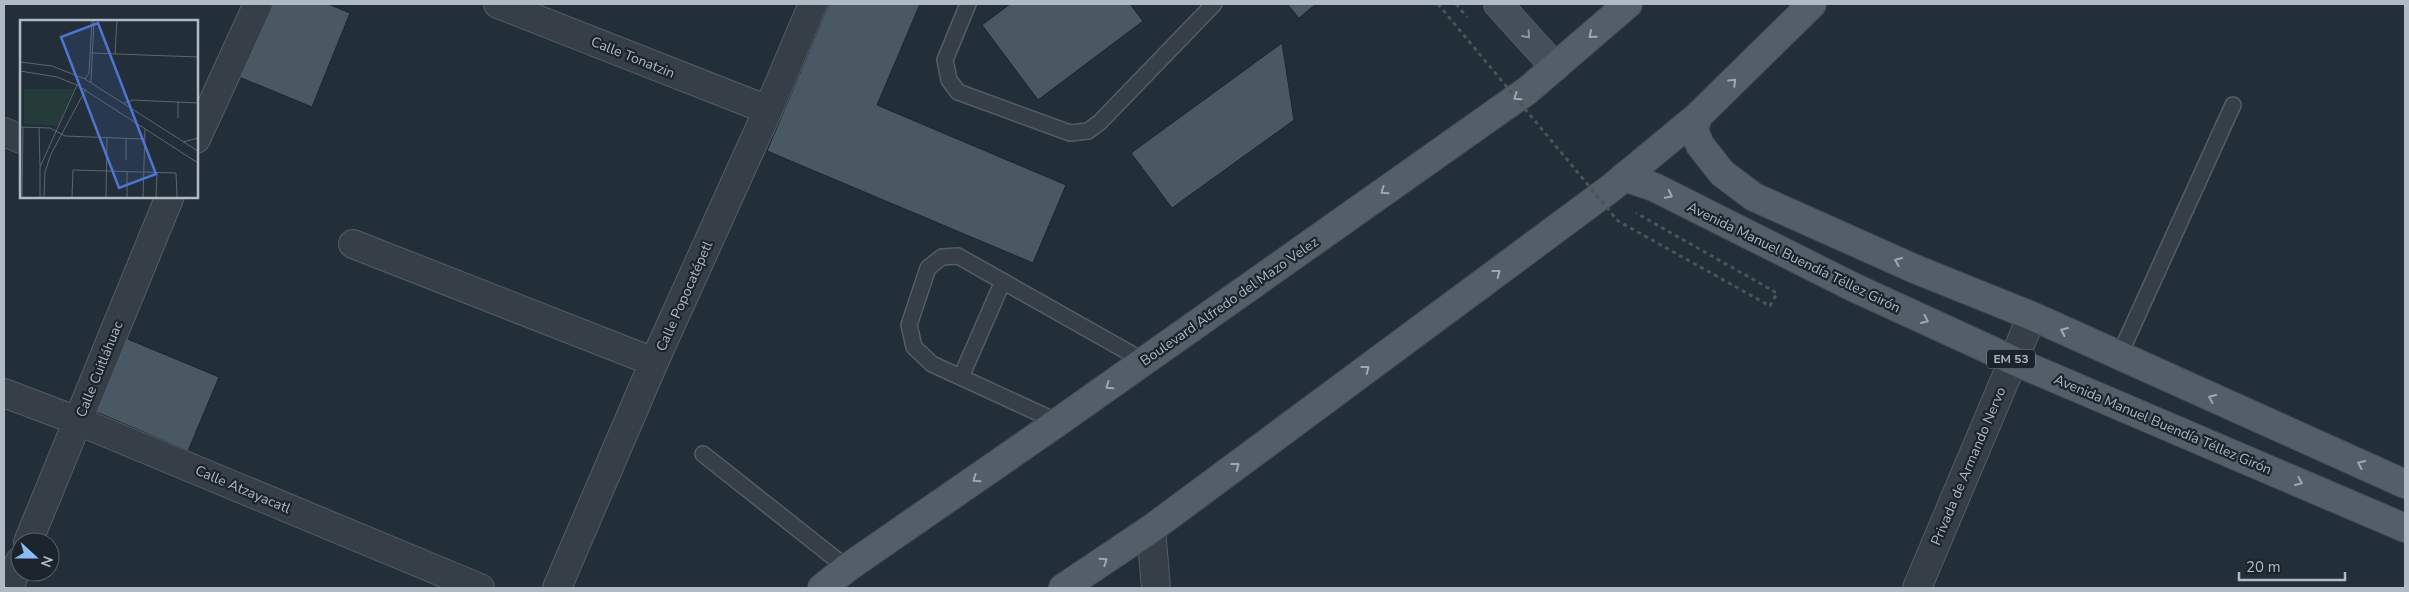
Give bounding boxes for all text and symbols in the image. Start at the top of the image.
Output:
inset map [20,20,198,198]
one-way arrow [1521,30,1530,39]
one-way arrow [1588,30,1597,39]
street label: Calle Tonatzin [588,32,678,83]
one-way arrow [1727,78,1736,87]
one-way arrow [1513,91,1523,100]
one-way arrow [1381,185,1390,194]
one-way arrow [1664,189,1673,199]
street label: Avenida Manuel Buendía Téllez Girón [1684,197,1904,317]
street label: Boulevard Alfredo del Mazo Velez [1136,232,1322,370]
street label: Calle Popocatépetl [652,237,718,354]
one-way arrow [1894,257,1903,268]
one-way arrow [1491,270,1500,278]
one-way arrow [1920,314,1929,325]
street label: Calle Cuitláhuac [71,318,128,420]
one-way arrow [2060,326,2069,337]
road number: EM 53 [1987,349,2035,368]
one-way arrow [1360,367,1369,375]
street label: Avenida Manuel Buendía Téllez Girón [2051,370,2275,479]
one-way arrow [1105,380,1115,389]
street label: Privada de Armando Nervo [1926,384,2011,548]
one-way arrow [2208,393,2217,404]
one-way arrow [2357,459,2366,470]
street label: Calle Atzayacatl [192,461,294,518]
one-way arrow [1230,463,1240,472]
one-way arrow [972,473,982,482]
one-way arrow [2294,476,2303,487]
north arrow [10,532,60,582]
scale bar [2239,550,2345,582]
text: N [36,553,57,570]
text: 20 m [2246,557,2281,577]
one-way arrow [1098,558,1107,567]

